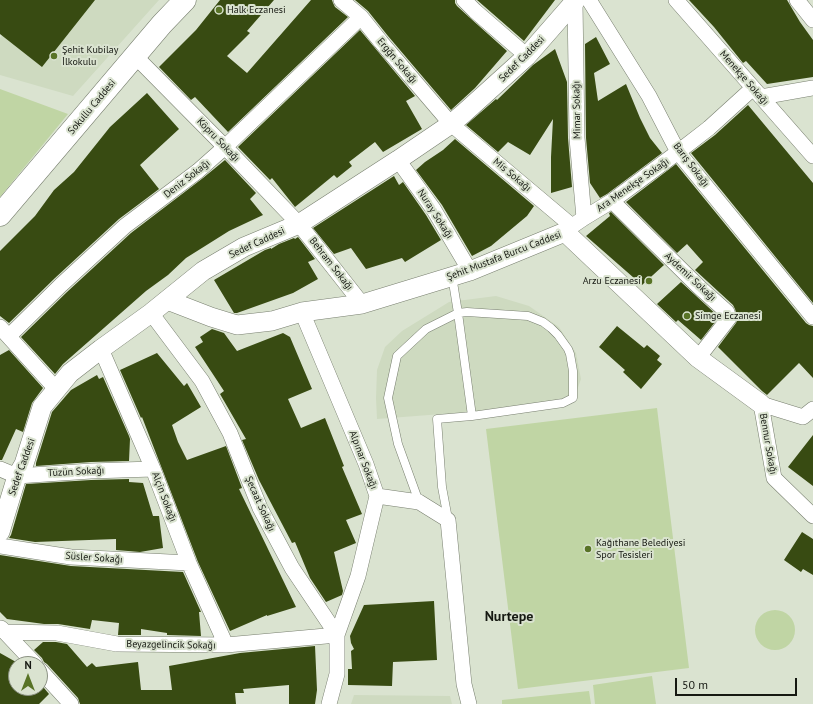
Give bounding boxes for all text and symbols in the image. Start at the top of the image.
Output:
place label: Halk Eczanesi [227,4,286,16]
marker: Halk Eczanesi [214,5,224,15]
street label: Sedef Caddesi [497,34,547,84]
street label: Ergğn Sokağı [374,36,420,86]
place label: Şehit Kubilay İlkokulu [62,44,118,68]
street label: Menekşe Sokağı [717,48,771,108]
marker: Şehit Kubilay İlkokulu [49,51,59,61]
street label: Sokullu Caddesi [66,77,118,137]
street label: Mimar Sokağı [570,81,584,139]
street label: Köpru Sokağı [194,116,242,164]
street label: Barış Sokağı [670,141,712,189]
street label: Mis Sokağı [491,156,533,194]
street label: Ara Menekşe Sokağı [594,156,672,214]
street label: Deniz Sokağı [161,157,213,201]
street label: Nuray Sokağı [415,187,455,241]
street label: Sedef Caddesi [227,225,287,261]
street label: Şehit Mustafa Burcu Caddesi [445,229,563,283]
street label: Behram Sokağı [307,235,355,293]
street label: Aydemir Sokağı [662,250,718,304]
place label: Arzu Eczanesi [583,275,641,287]
marker: Arzu Eczanesi [644,276,654,286]
place label: Simge Eczanesi [695,310,761,322]
marker: Simge Eczanesi [682,311,692,321]
street label: Bennur Sokağı [757,413,779,475]
street label: Alpınar Sokağı [346,429,380,491]
street label: Sedef Caddesi [6,437,38,497]
street label: Tüzün Sokağı [47,465,105,479]
street label: Alçin Sokağı [149,470,179,524]
street label: Şecaat Sokağı [242,475,278,533]
place label: Kağıthane Belediyesi Spor Tesisleri [596,537,685,560]
marker: Kağıthane Belediyesi Spor Tesisleri [583,544,593,554]
street label: Süsler Sokağı [65,550,123,566]
district label: Nurtepe [485,609,533,625]
street label: Beyazgelincik Sokağı [126,638,216,652]
north arrow [8,656,48,696]
text: N [24,658,32,672]
scale bar [677,670,799,696]
text: 50 m [682,677,708,692]

